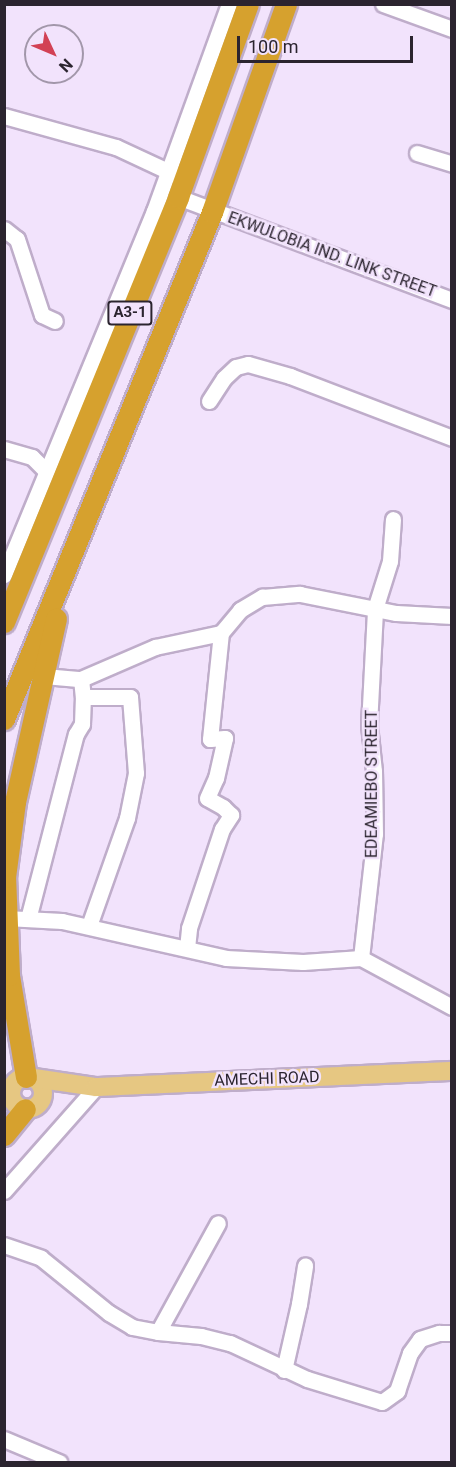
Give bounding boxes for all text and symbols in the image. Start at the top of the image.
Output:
north arrow [24,24,84,84]
scale bar [240,24,416,62]
text: 100 m [248,36,299,57]
text: N [55,55,77,76]
street label: EKWULOBIA IND. LINK STREET [225,208,439,302]
road number: A3-1 [106,301,154,325]
street label: EDEAMIEBO STREET [362,710,382,858]
street label: AMECHI ROAD [214,1068,320,1090]

